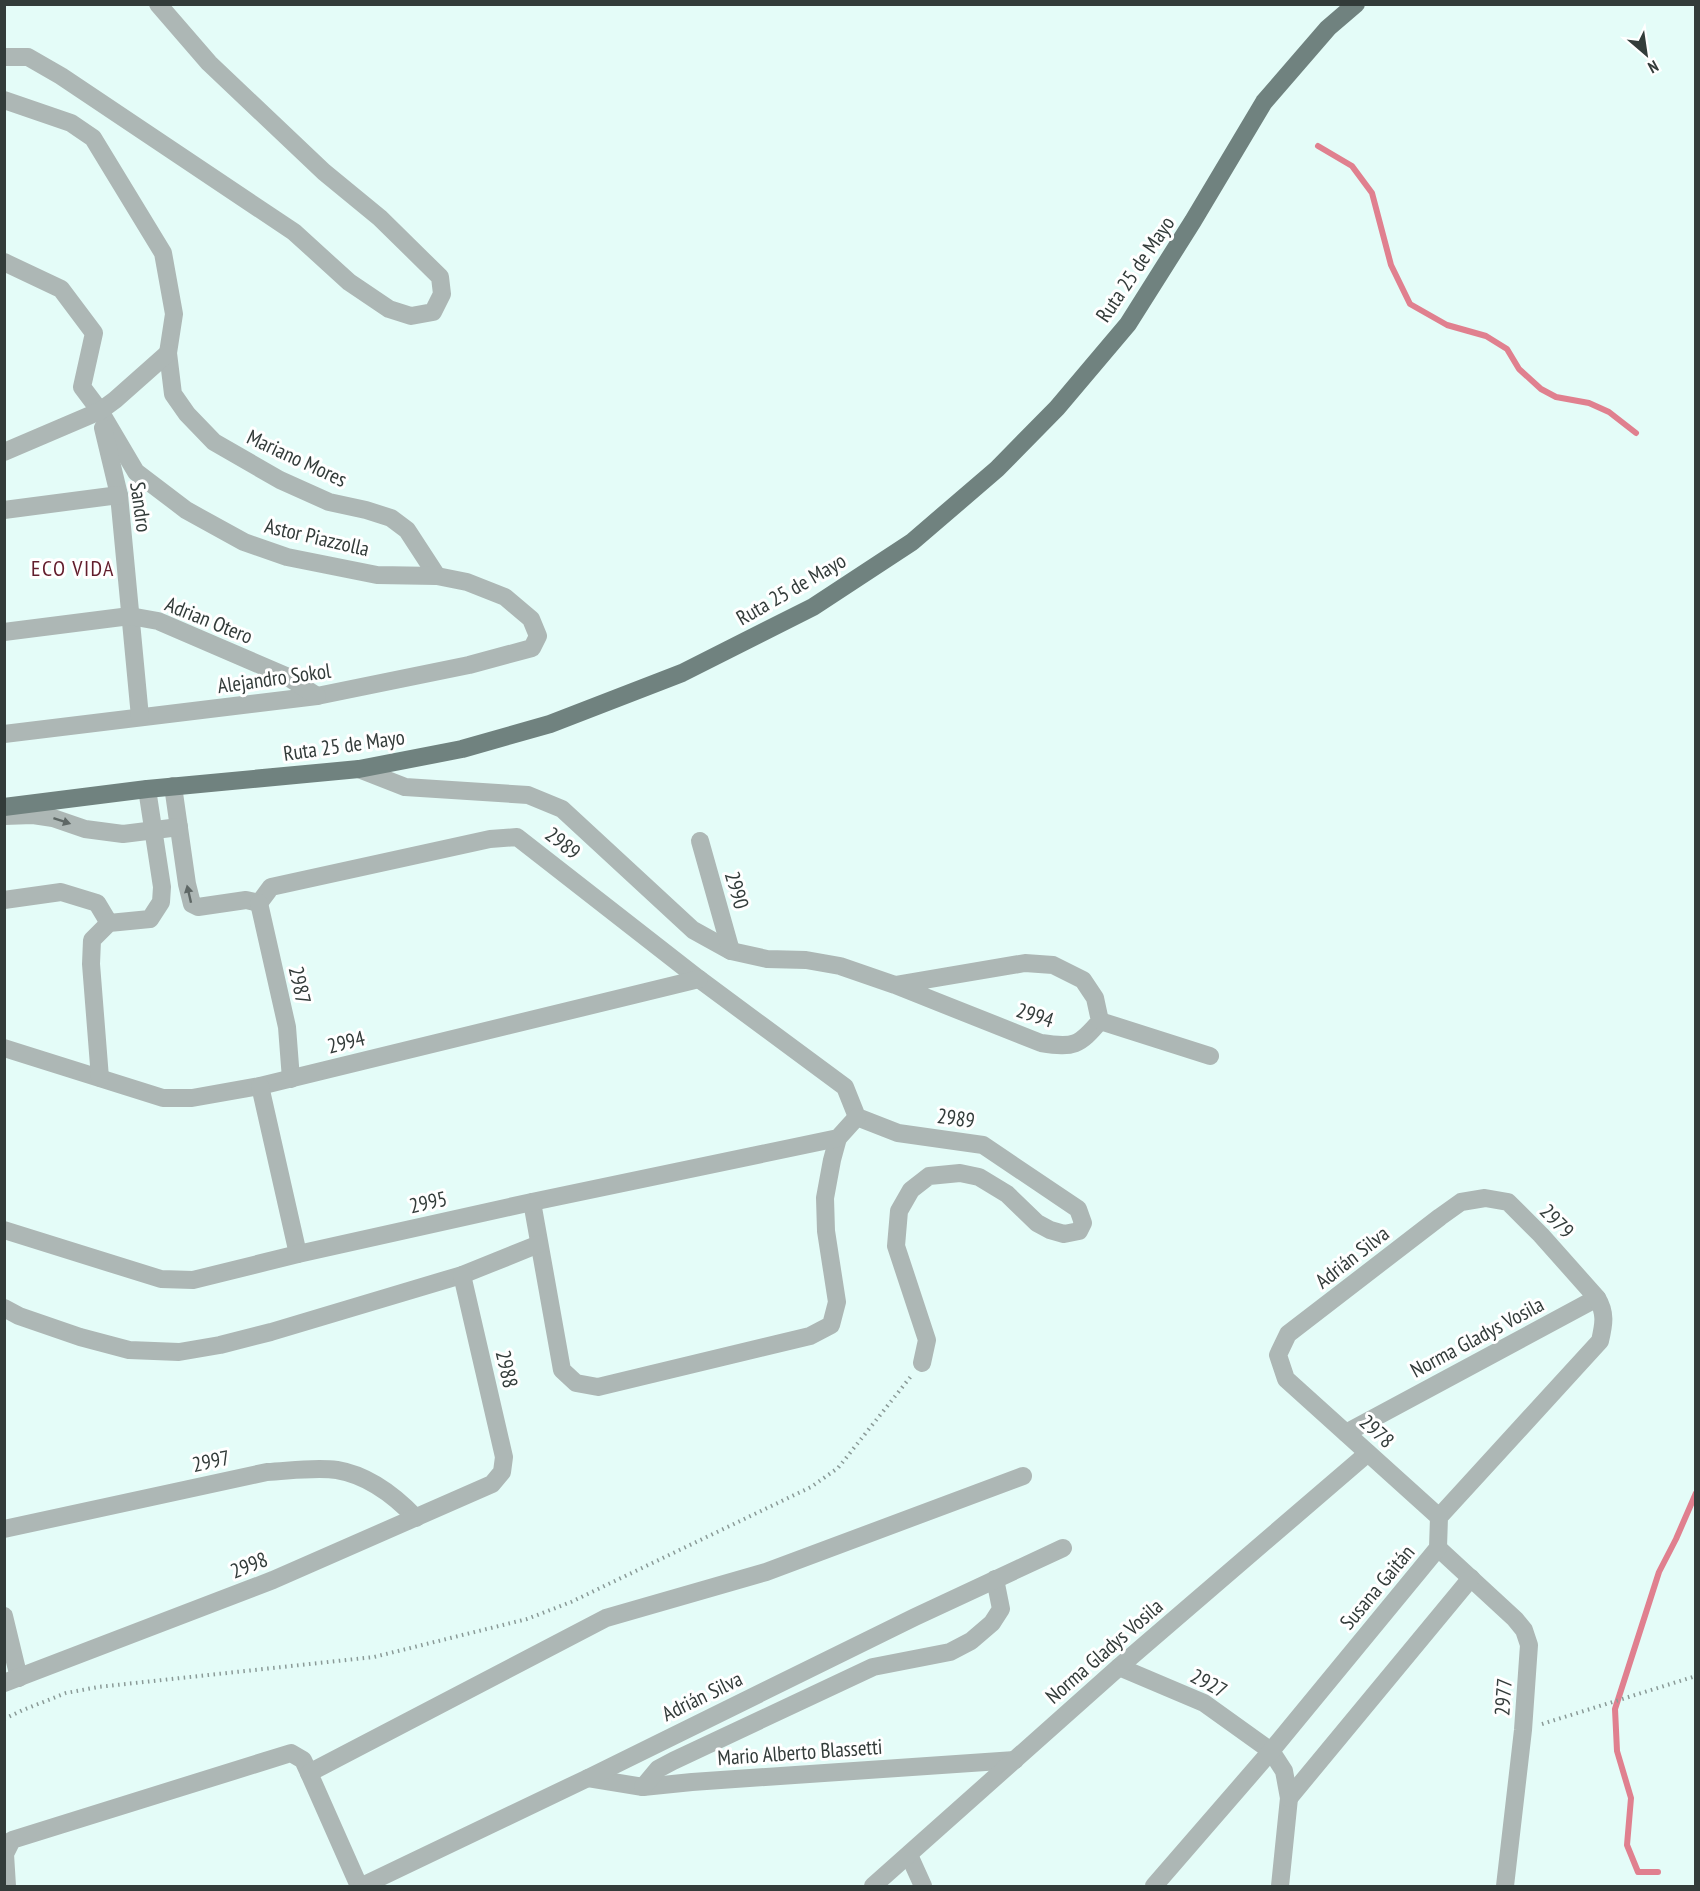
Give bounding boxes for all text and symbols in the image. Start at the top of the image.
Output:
north arrow [1616,24,1676,84]
text: N [1645,56,1662,78]
street label: Ruta 25 de Mayo [1090,211,1180,327]
street label: Mariano Mores [243,423,351,493]
street label: Sandro [124,480,158,534]
street label: Astor Piazzolla [262,512,372,562]
street label: Ruta 25 de Mayo [731,547,851,631]
district label: ECO VIDA [31,554,115,582]
street label: Adrian Otero [161,590,257,650]
street label: Alejandro Sokol [216,657,332,699]
street label: Ruta 25 de Mayo [282,723,406,767]
one-way arrow [53,817,71,826]
street label: 2989 [540,821,586,865]
street label: 2990 [719,868,755,912]
one-way arrow [184,884,194,903]
street label: 2987 [283,964,317,1006]
street label: 2994 [1013,996,1058,1034]
street label: 2994 [324,1024,368,1060]
street label: 2989 [935,1102,977,1134]
street label: 2995 [407,1185,449,1219]
street label: 2979 [1534,1198,1580,1244]
street label: Adrián Silva [1310,1220,1394,1294]
street label: Norma Gladys Vosila [1406,1291,1548,1383]
street label: 2988 [490,1348,524,1390]
street label: 2978 [1354,1408,1400,1454]
street label: 2997 [190,1444,232,1478]
street label: Susana Gaitán [1334,1539,1420,1635]
street label: 2998 [226,1545,272,1585]
street label: Norma Gladys Vosila [1040,1593,1168,1709]
street label: 2927 [1186,1662,1232,1704]
street label: Adrián Silva [657,1665,747,1727]
street label: 2977 [1488,1677,1518,1717]
street label: Mario Alberto Blassetti [717,1733,883,1771]

